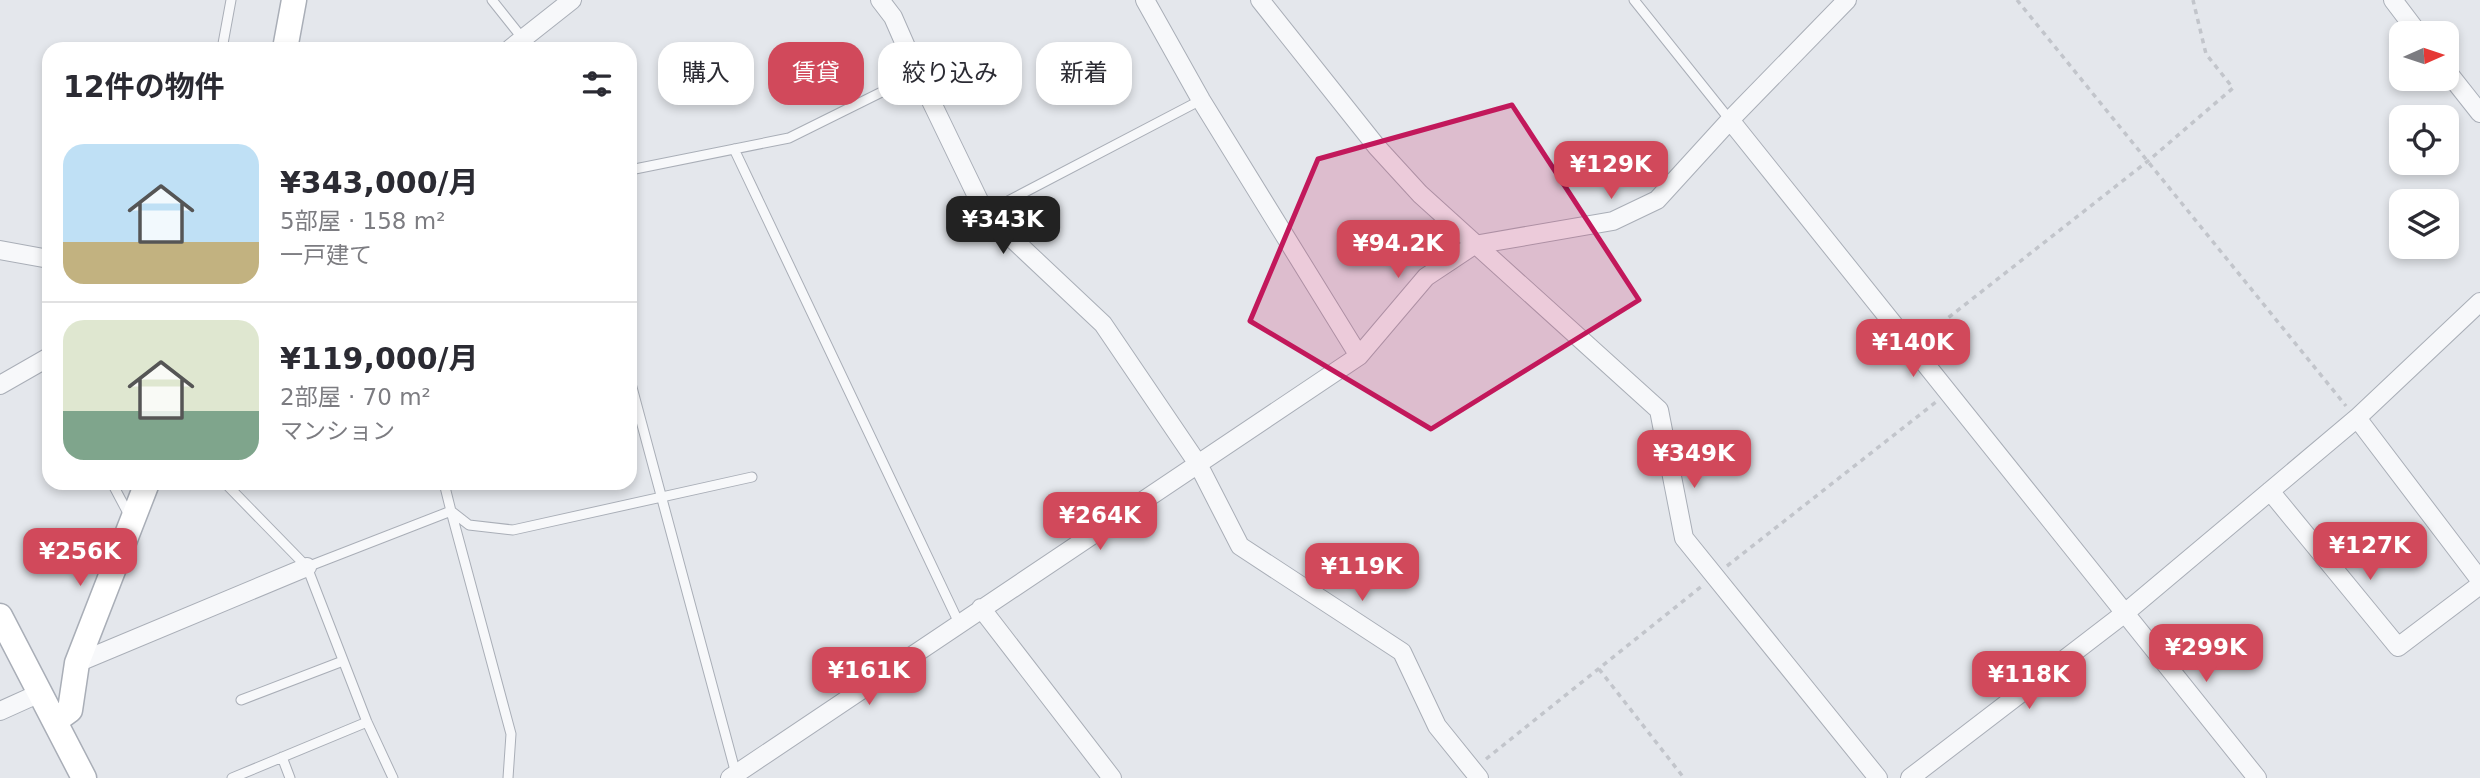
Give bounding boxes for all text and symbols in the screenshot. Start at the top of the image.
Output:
north arrow [2389,21,2459,91]
map controls [2389,21,2459,259]
chip: 購入 [658,42,754,105]
chip: 賃貸 [768,42,864,105]
chip: 絞り込み [878,42,1022,105]
chip: 新着 [1036,42,1132,105]
icon: filters [578,65,616,103]
text: 12件の物件 [63,69,225,104]
button: locate [2389,105,2459,175]
pin: ¥129K [1562,142,1660,201]
text: ¥129K [1570,151,1652,177]
text: ¥343,000/月 [280,165,478,200]
icon: home [119,172,203,256]
button: layers [2389,189,2459,259]
pin: ¥343K [954,196,1052,256]
text: ¥343K [962,206,1044,232]
text: 5部屋 · 158 m² [280,208,445,234]
pin: ¥94.2K [1341,220,1455,280]
text: ¥94.2K [1353,230,1443,256]
text: 一戸建て [280,242,372,268]
pin: ¥140K [1864,320,1962,379]
text: ¥140K [1872,329,1954,355]
text: ¥119,000/月 [280,341,478,376]
icon: home [119,348,203,432]
text: 2部屋 · 70 m² [280,384,431,410]
text: マンション [280,418,395,444]
pin: ¥349K [1645,430,1743,490]
text: ¥349K [1653,440,1735,466]
pin: ¥264K [1051,492,1149,552]
text: ¥264K [1059,502,1141,528]
pin: ¥127K [2321,522,2419,582]
pin: ¥256K [31,528,129,588]
text: ¥127K [2329,532,2411,558]
text: ¥256K [39,538,121,564]
pin: ¥119K [1313,544,1411,603]
text: ¥119K [1321,553,1403,579]
pin: ¥299K [2157,624,2255,684]
text: ¥299K [2165,634,2247,660]
pin: ¥161K [820,648,918,707]
pin: ¥118K [1980,652,2078,711]
text: ¥161K [828,657,910,683]
text: ¥118K [1988,661,2070,687]

